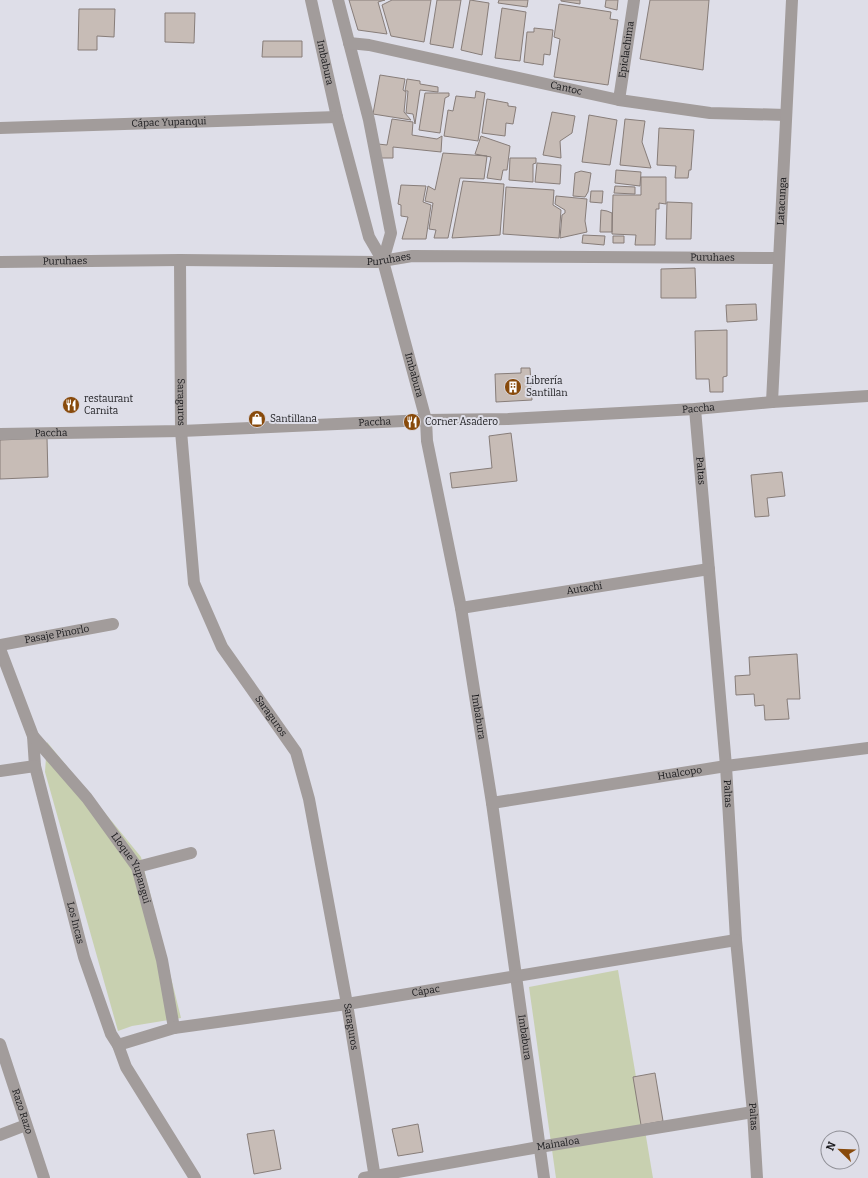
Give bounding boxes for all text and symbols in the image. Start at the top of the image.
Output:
street label: Epiclachima [616,20,637,79]
street label: Imbabura [314,39,336,87]
street label: Cantoc [549,79,583,98]
street label: Cápac Yupanqui [131,115,207,130]
street label: Latacunga [775,176,789,226]
street label: Puruhaes [367,250,412,268]
street label: Puruhaes [690,252,735,264]
street label: Puruhaes [43,255,88,268]
street label: Imbabura [402,351,426,399]
place label: Librería Santillan [526,374,568,399]
building icon: Librería Santillan [503,377,523,397]
street label: Saraguros [175,378,187,426]
place label: restaurant Carnita [84,393,134,417]
restaurant icon: restaurant Carnita [61,395,81,415]
street label: Paccha [682,401,716,416]
shop icon: Santillana [247,409,267,429]
restaurant icon: Corner Asadero [402,412,422,432]
place label: Santillana [270,413,318,425]
street label: Paccha [358,416,392,429]
place label: Corner Asadero [425,416,498,428]
street label: Paccha [34,427,68,439]
street label: Paltas [693,456,708,485]
street label: Autachi [566,580,603,597]
street label: Pasaje Pinorlo [24,622,91,646]
street label: Saraguros [252,693,289,739]
street label: Imbabura [469,693,488,741]
street label: Hualcopo [657,764,703,783]
street label: Paltas [721,779,734,808]
street label: Lloque Yupangui [108,831,153,905]
street label: Los Incas [64,900,86,945]
street label: Cápac [411,983,441,999]
street label: Saraguros [341,1002,360,1051]
street label: Imbabura [515,1014,534,1061]
street label: Razo Razo [9,1087,35,1136]
street label: Paltas [746,1102,760,1131]
north arrow [820,1130,860,1170]
street label: Mainaloa [536,1134,581,1153]
text: N [824,1139,839,1153]

